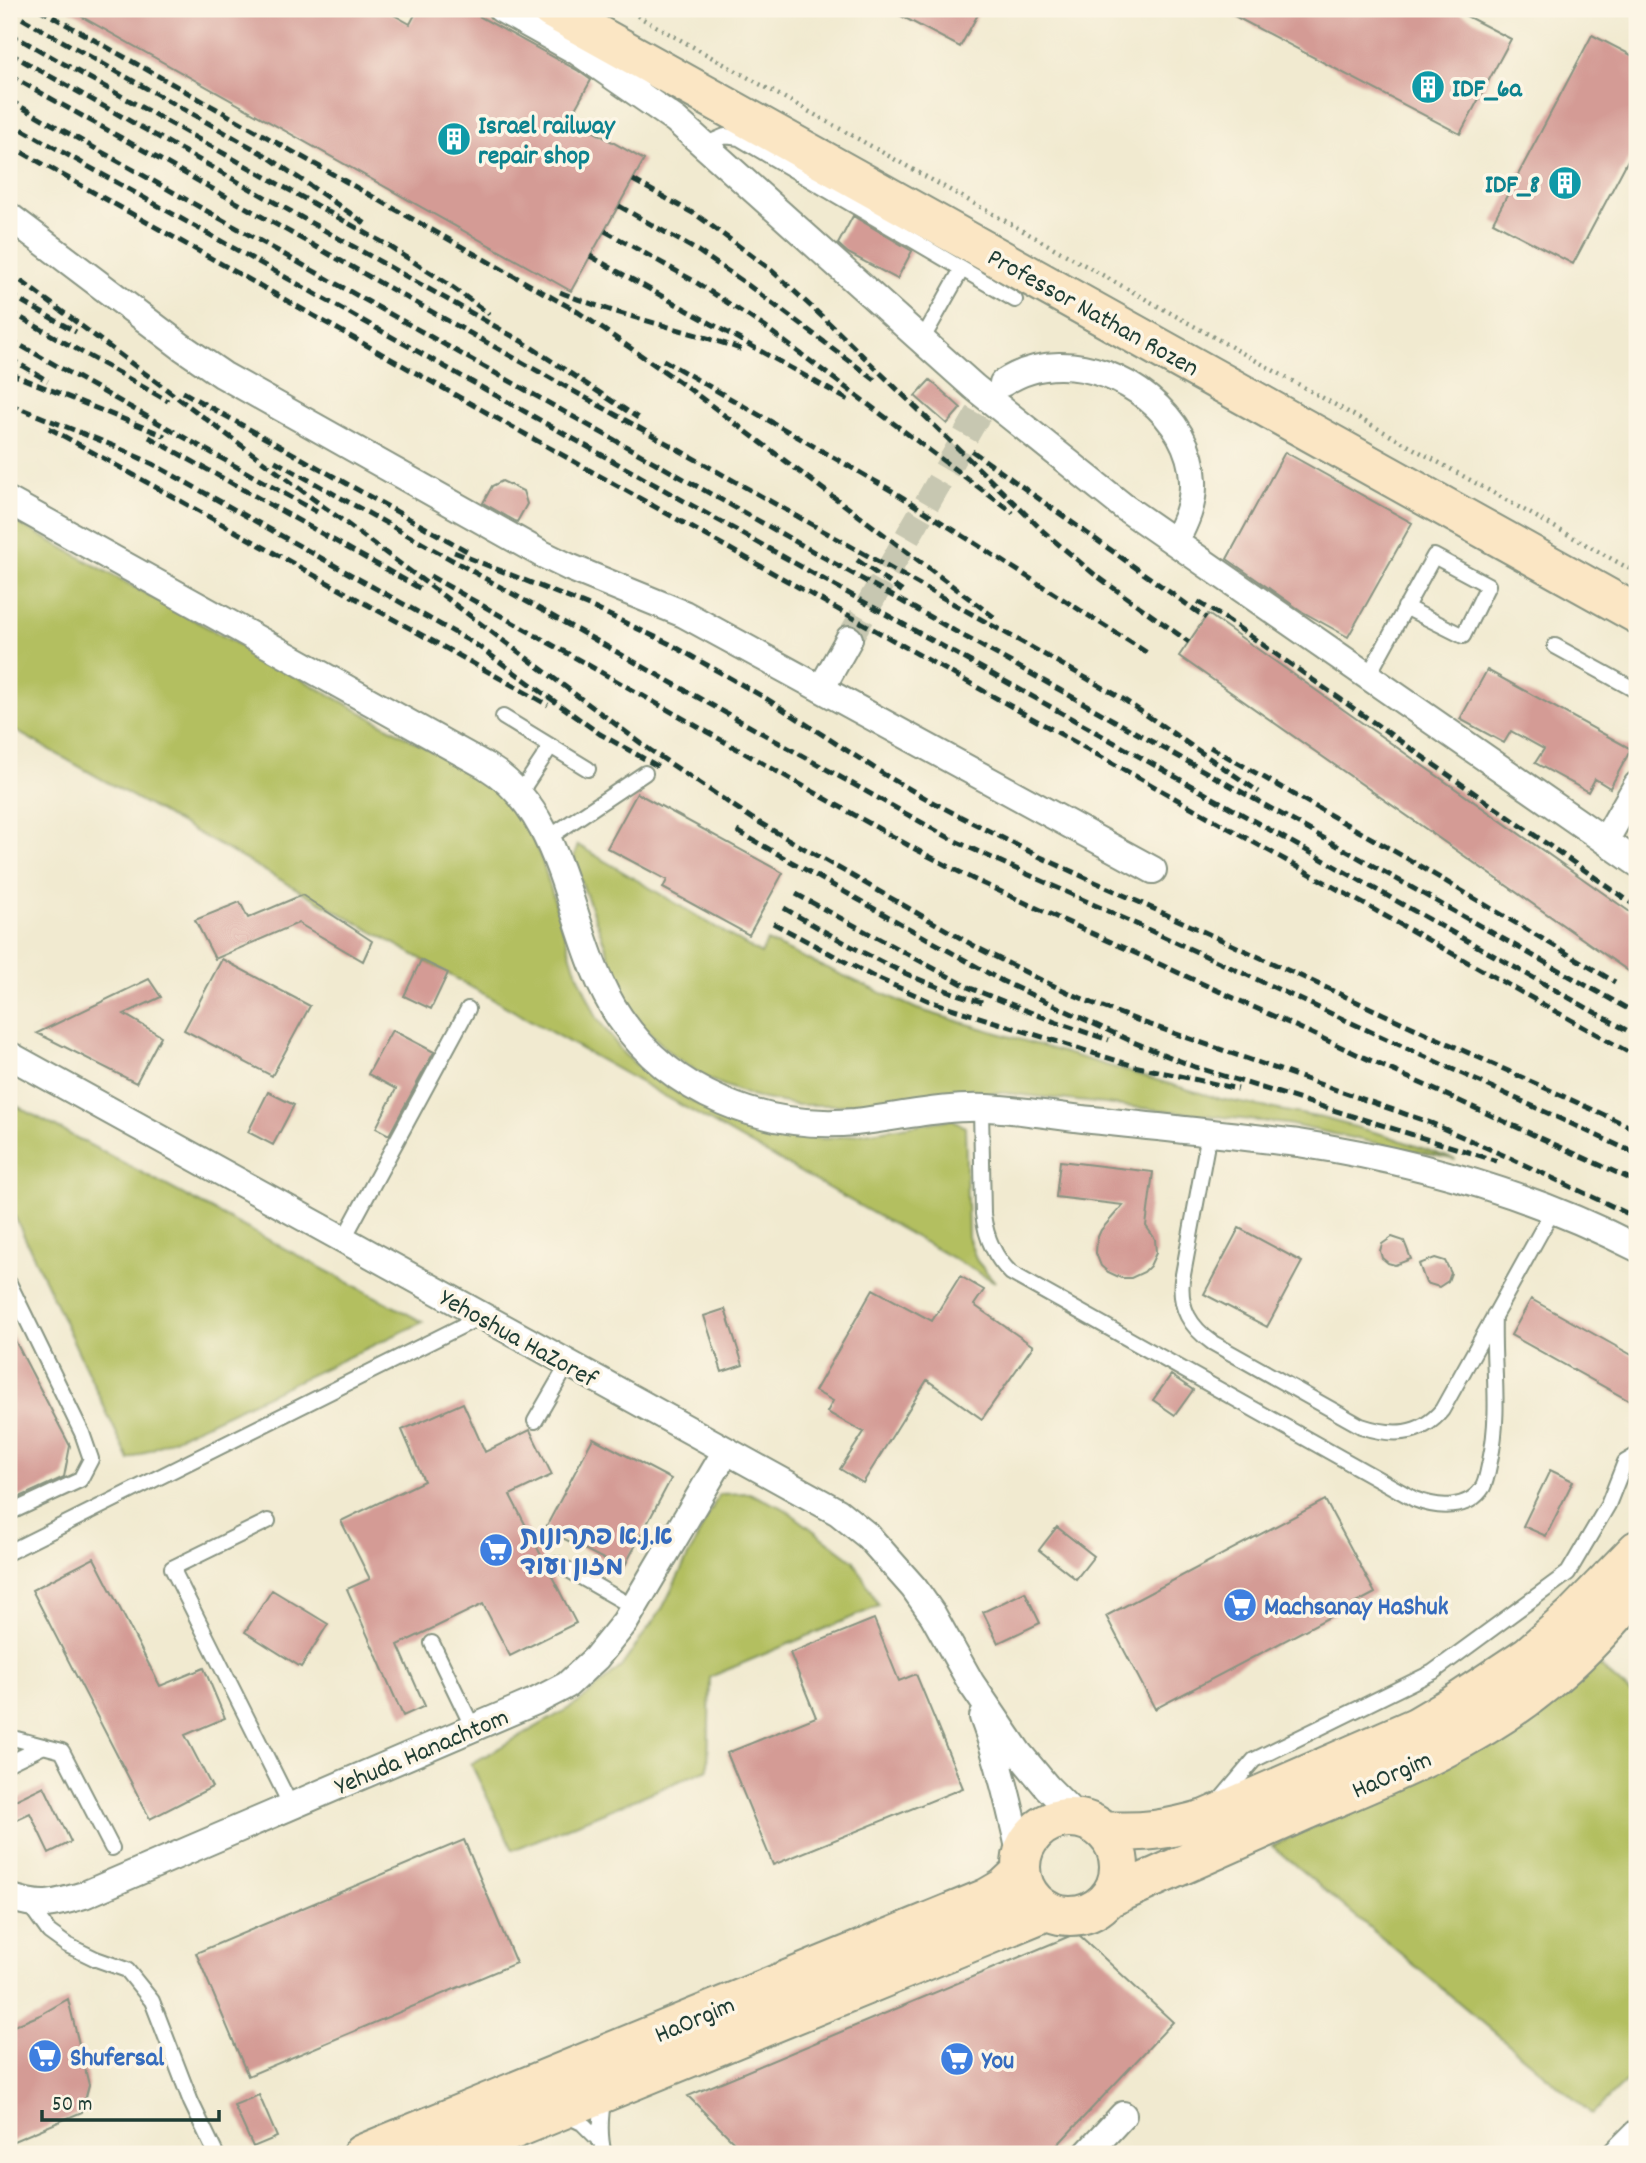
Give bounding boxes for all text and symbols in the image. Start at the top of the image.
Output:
building icon: IDF_6a [1409,68,1447,106]
place label: IDF_6a [1452,72,1523,109]
place label: Israel railway repair shop [478,109,616,176]
building icon: Israel railway repair shop [435,120,473,158]
building icon: IDF_8 [1546,164,1584,202]
place label: IDF_8 [1485,168,1540,205]
street label: Professor Nathan Rozen [980,240,1205,388]
street label: Yehoshua HaZoref [432,1281,604,1399]
place label: א.נ.א פתרונות מזון ועוד [520,1520,673,1587]
supermarket icon: א.נ.א פתרונות מזון ועוד [477,1531,515,1569]
supermarket icon: Machsanay HaShuk [1221,1586,1259,1624]
place label: Machsanay HaShuk [1264,1590,1449,1627]
street label: Yehuda Hanachtom [330,1700,515,1806]
street label: HaOrgim [1346,1742,1438,1810]
street label: HaOrgim [649,1988,741,2055]
supermarket icon: Shufersal [26,2037,64,2075]
supermarket icon: You [938,2040,976,2078]
place label: Shufersal [70,2041,165,2078]
place label: You [981,2044,1014,2081]
scale bar [42,2079,219,2123]
text: 50 m [52,2091,92,2121]

